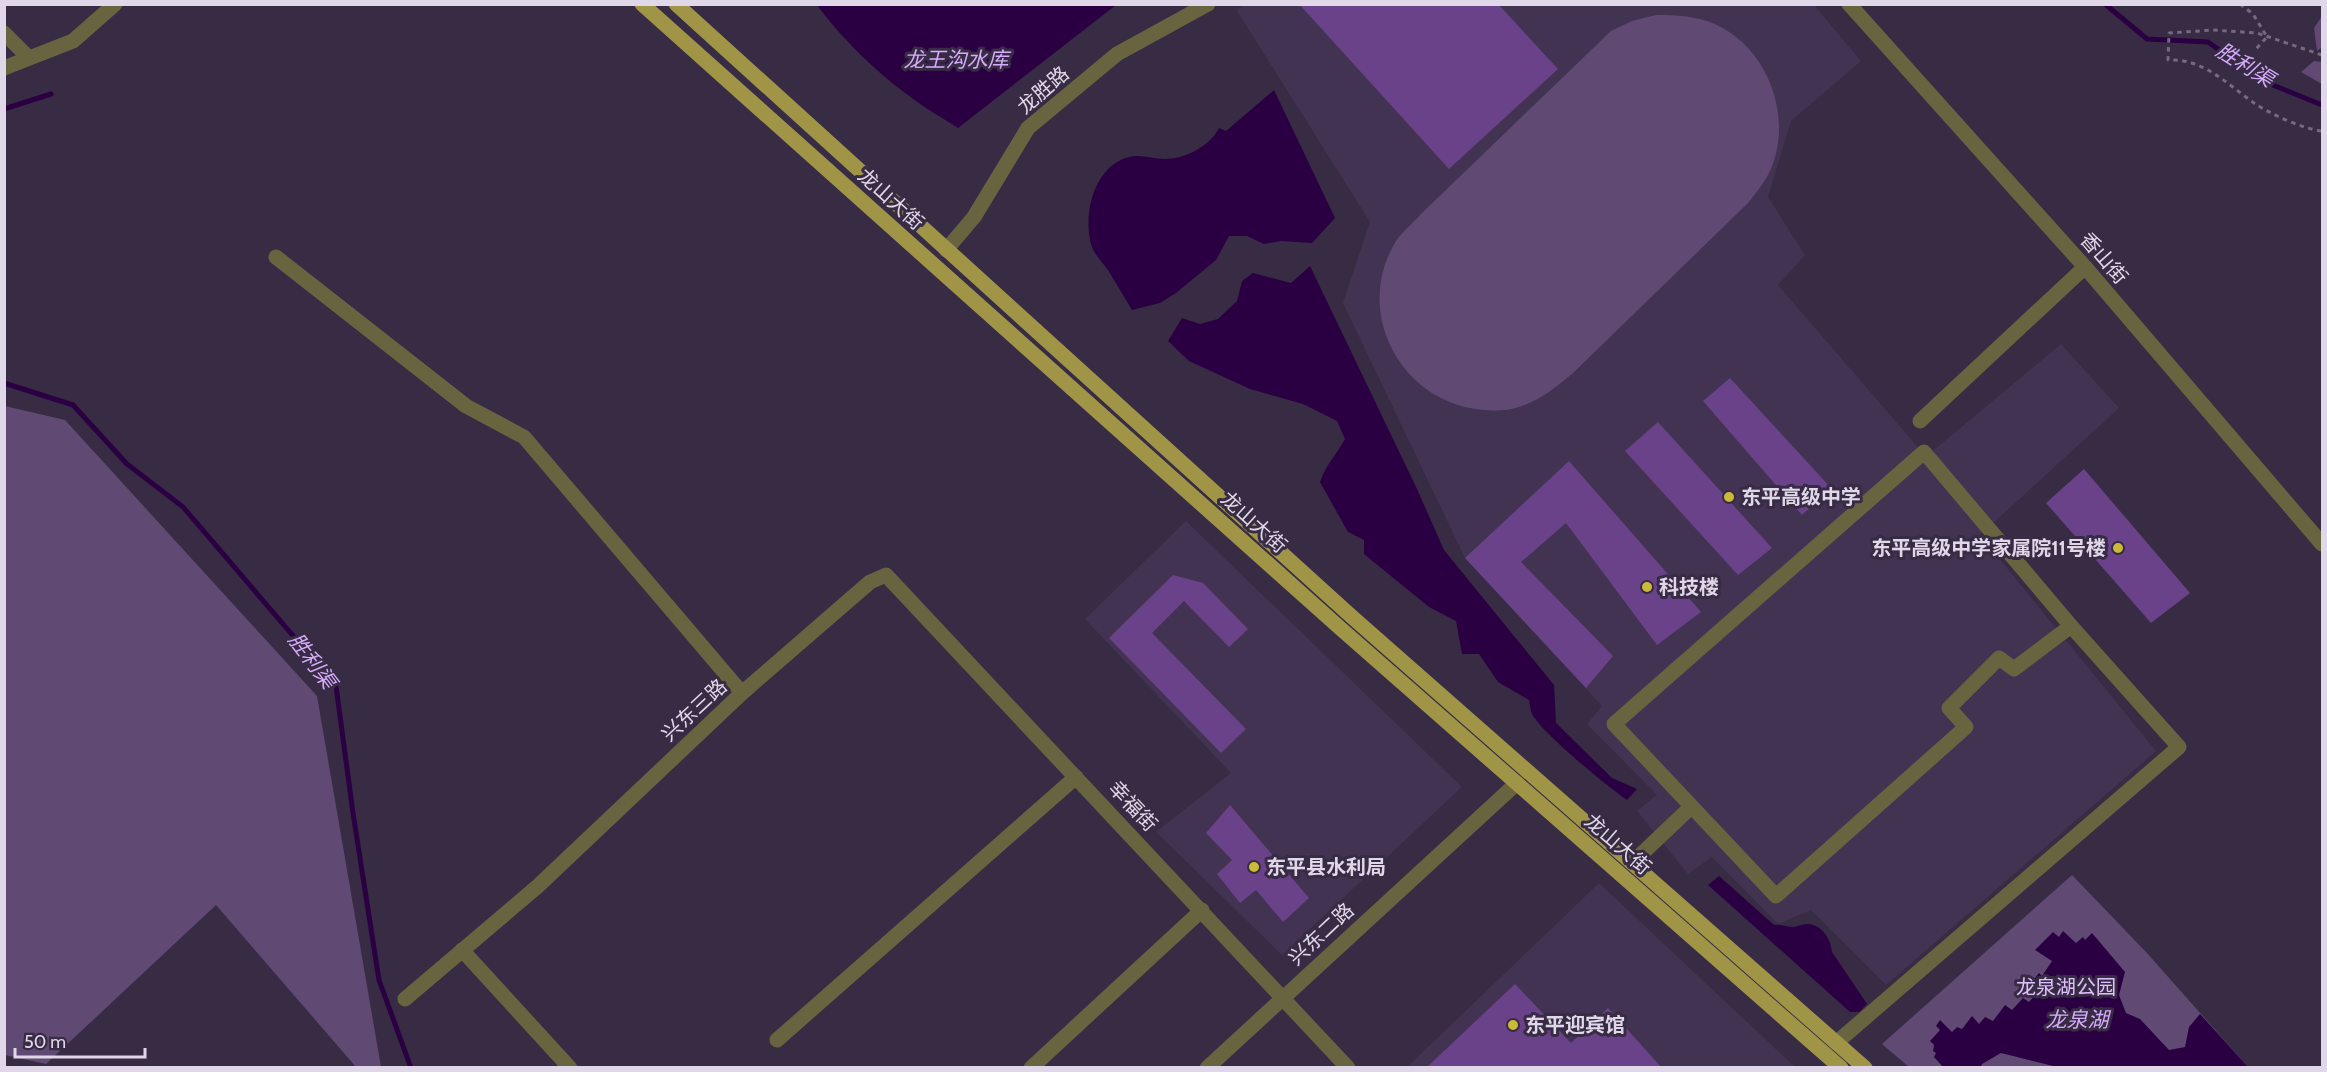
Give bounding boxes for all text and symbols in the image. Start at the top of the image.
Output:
water label: 胜利渠 [2212,37,2281,93]
water label: 龙王沟水库 [904,47,1011,72]
street label: 龙胜路 [1012,61,1074,119]
street label: 龙山大街 [853,163,929,235]
street label: 香山街 [2075,227,2133,289]
place label: 东平高级中学 [1741,485,1861,509]
street label: 龙山大街 [1216,486,1292,558]
marker: 东平高级中学 [1722,490,1736,504]
place label: 东平高级中学家属院11号楼 [1871,536,2106,560]
marker: 东平高级中学家属院11号楼 [2111,541,2125,555]
place label: 科技楼 [1659,575,1719,599]
marker: 科技楼 [1640,580,1654,594]
water label: 胜利渠 [283,628,343,696]
street label: 兴东三路 [657,674,731,746]
street label: 幸福街 [1104,776,1162,836]
street label: 龙山大街 [1580,809,1656,879]
place label: 东平县水利局 [1266,855,1386,879]
marker: 东平县水利局 [1247,860,1261,874]
street label: 兴东二路 [1284,898,1358,970]
park label: 龙泉湖公园 [2016,975,2116,999]
water label: 龙泉湖 [2046,1007,2111,1032]
place label: 东平迎宾馆 [1525,1013,1625,1037]
marker: 东平迎宾馆 [1506,1018,1520,1032]
scale bar [15,1021,146,1059]
text: 50 m [24,1031,66,1053]

